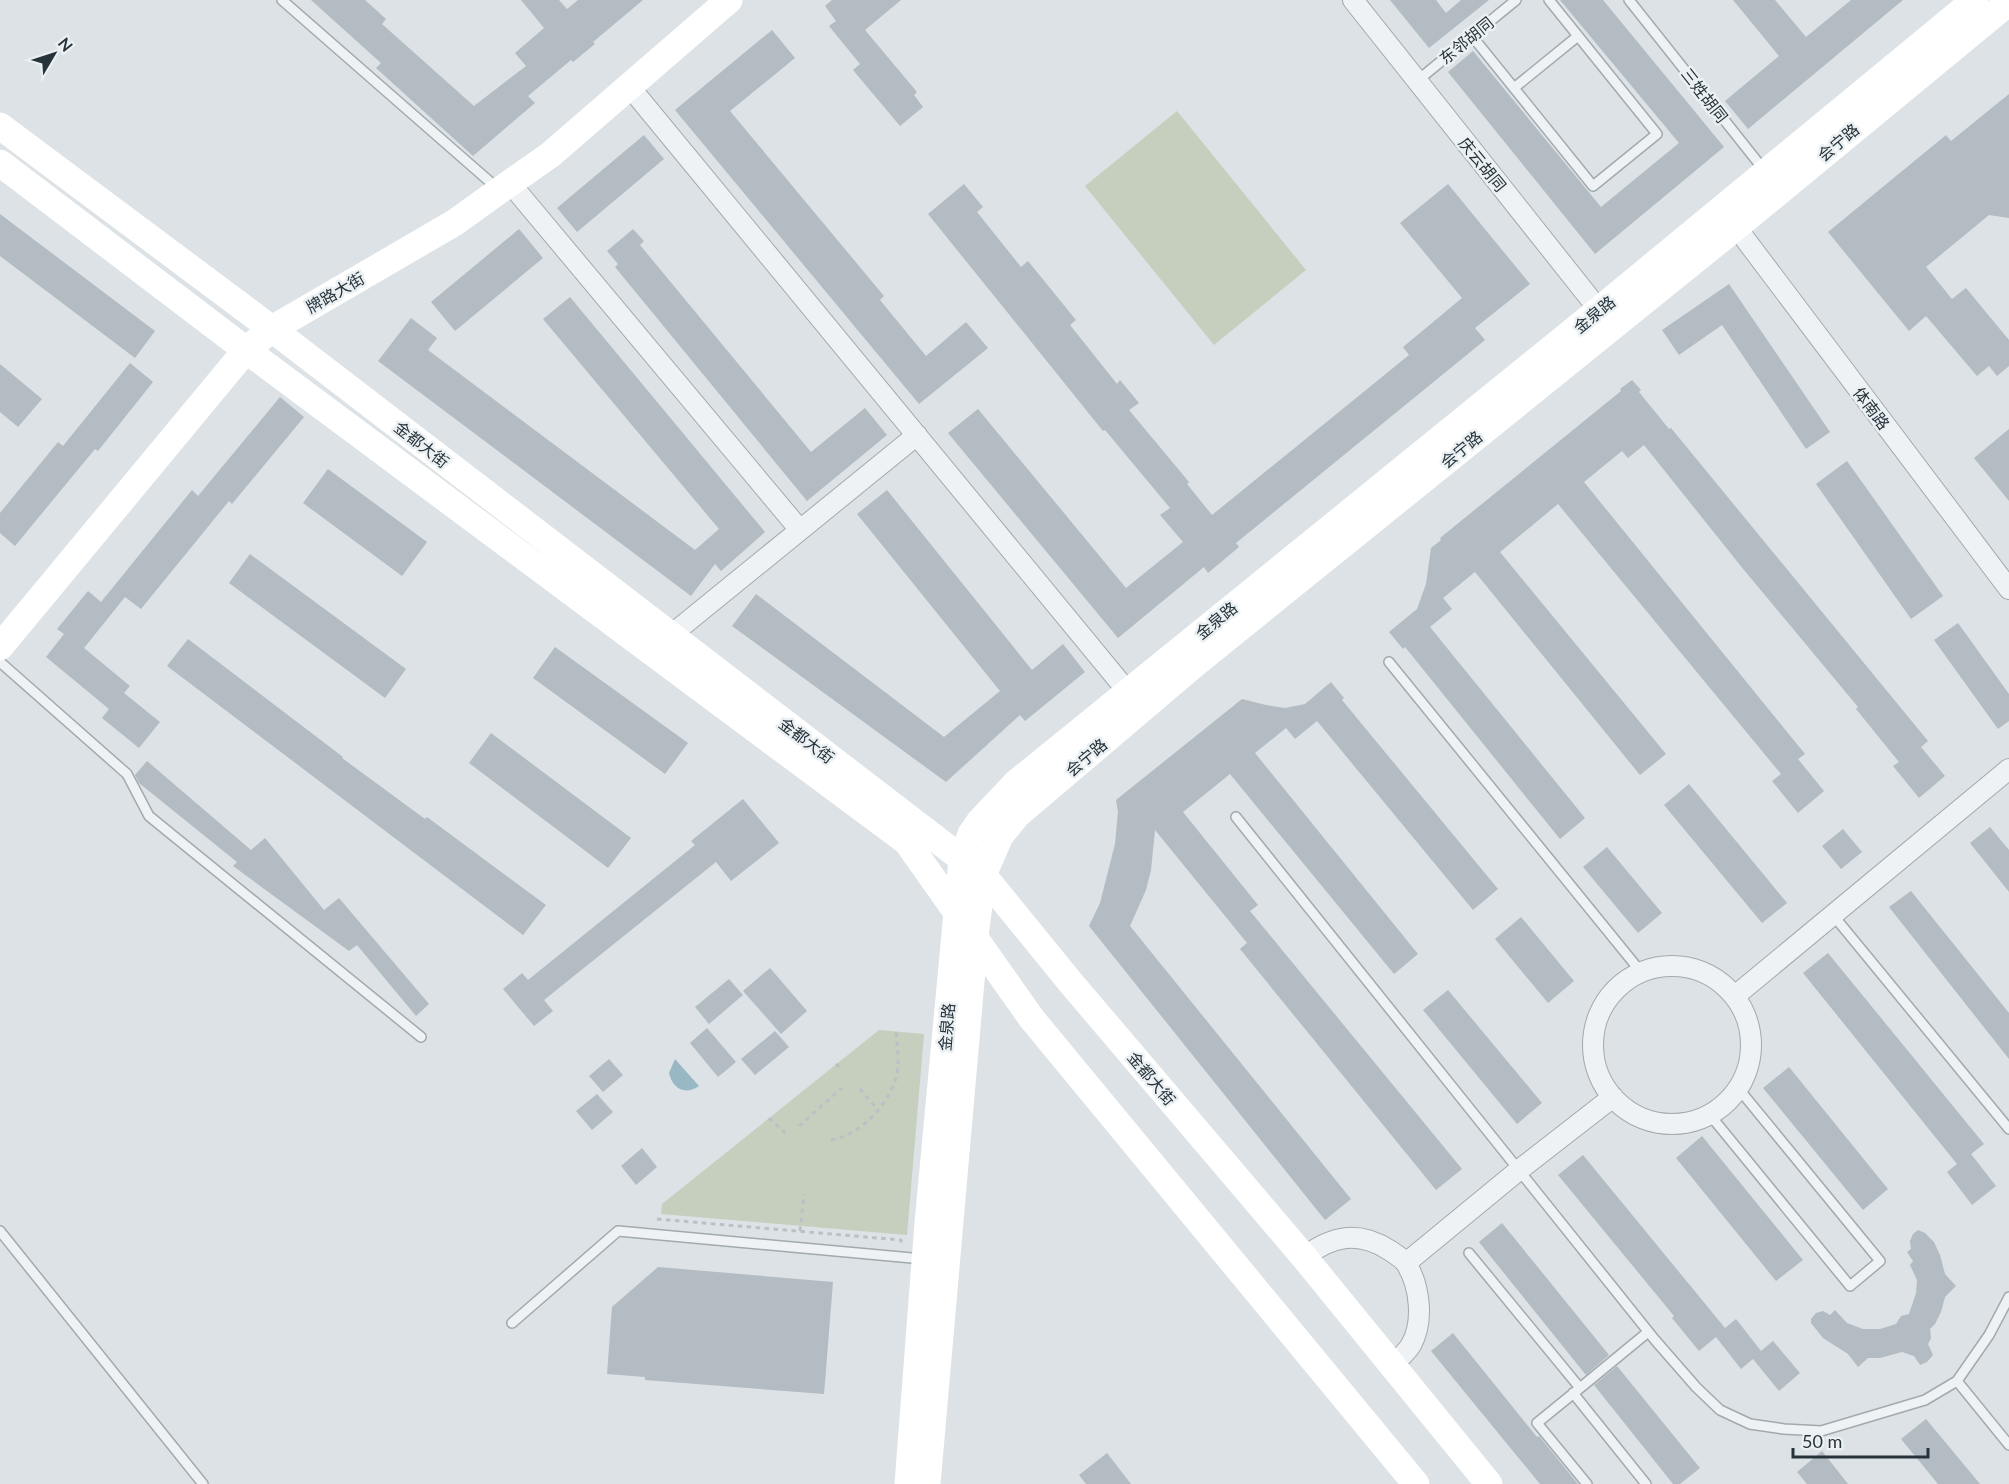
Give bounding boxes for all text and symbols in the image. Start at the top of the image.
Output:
street label: 东邻胡同 [1435,12,1497,68]
north arrow [24,24,84,84]
text: N [55,33,77,55]
street label: 三姓胡同 [1678,64,1732,126]
street label: 会宁路 [1814,119,1862,165]
street label: 庆云胡同 [1455,133,1511,195]
street label: 牌路大街 [303,268,367,316]
street label: 金泉路 [1569,292,1619,336]
street label: 体南路 [1850,383,1894,433]
street label: 金都大街 [391,417,453,471]
street label: 会宁路 [1436,427,1486,471]
street label: 金泉路 [1191,598,1241,642]
street label: 金都大街 [776,713,838,767]
street label: 会宁路 [1062,734,1110,780]
street label: 金泉路 [934,1002,958,1052]
street label: 金都大街 [1124,1047,1180,1109]
scale bar [1793,1421,1928,1459]
text: 50 m [1802,1430,1842,1452]

